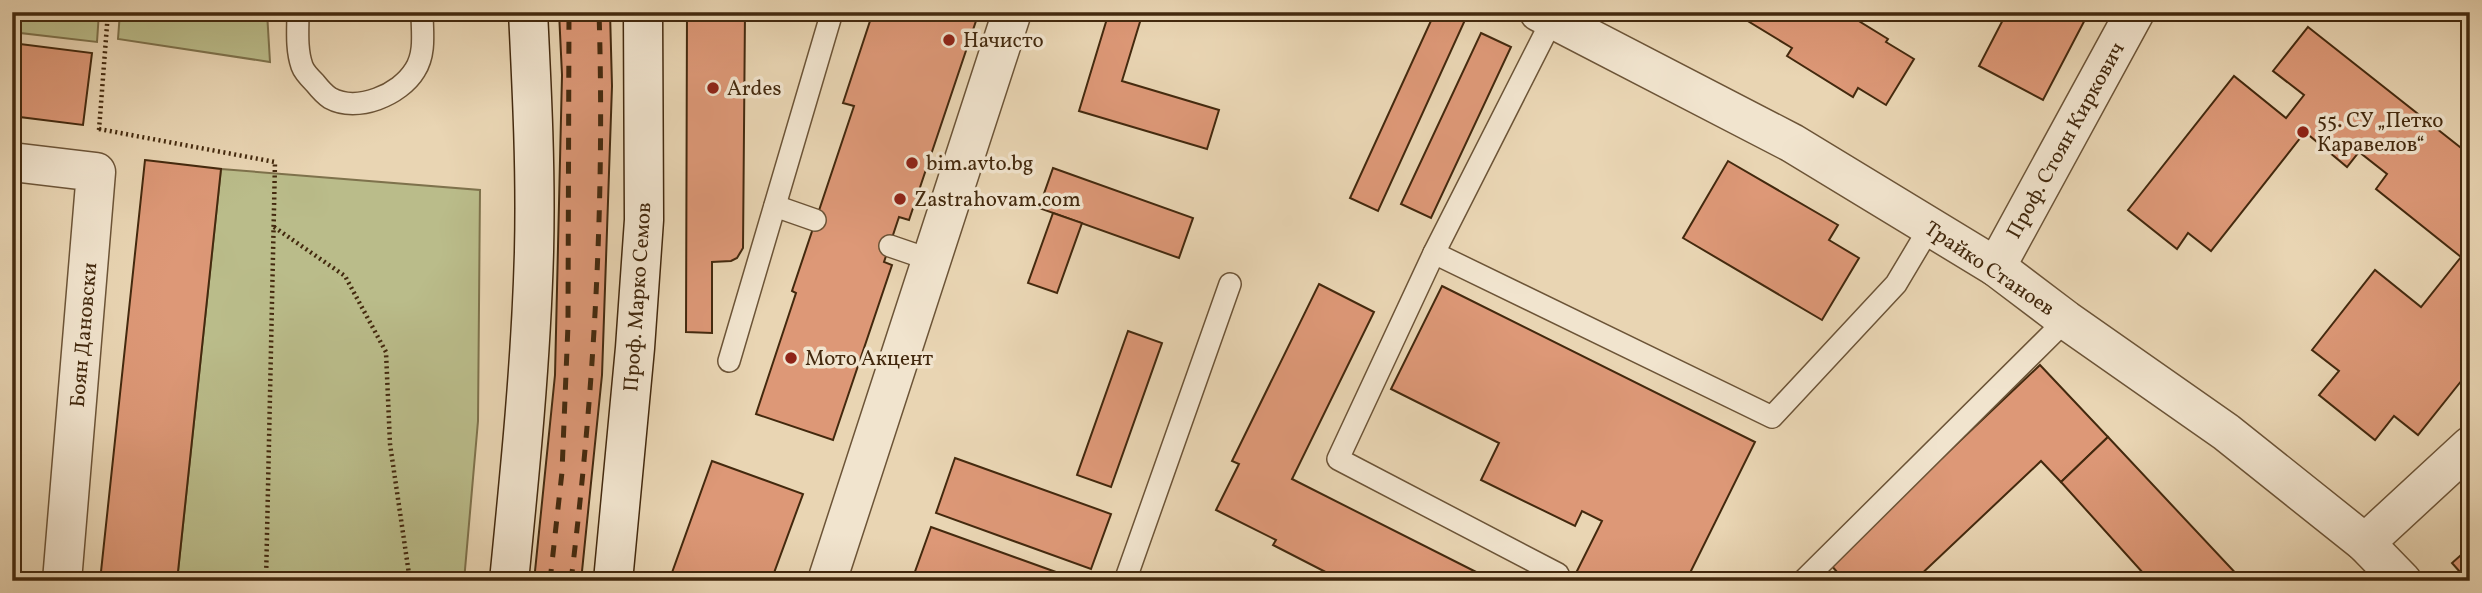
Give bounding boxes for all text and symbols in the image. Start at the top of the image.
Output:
place label: Начисто [963,27,1044,56]
marker: Начисто [941,32,957,48]
street label: Проф. Стоян Киркович [2000,37,2132,244]
place label: Ardes [727,75,781,104]
marker: Ardes [705,80,721,96]
place label: 55. СУ „Петко Каравелов“ [2317,107,2443,160]
marker: 55. СУ „Петко Каравелов“ [2295,124,2311,140]
place label: bim.avto.bg [926,150,1034,179]
marker: bim.avto.bg [904,155,920,171]
place label: Zastrahovam.com [914,186,1081,215]
marker: Zastrahovam.com [892,191,908,207]
street label: Проф. Марко Семов [617,201,660,393]
street label: Трайко Станоев [1918,215,2060,324]
street label: Боян Дановски [64,261,105,409]
place label: Мото Акцент [805,345,934,374]
marker: Мото Акцент [783,350,799,366]

